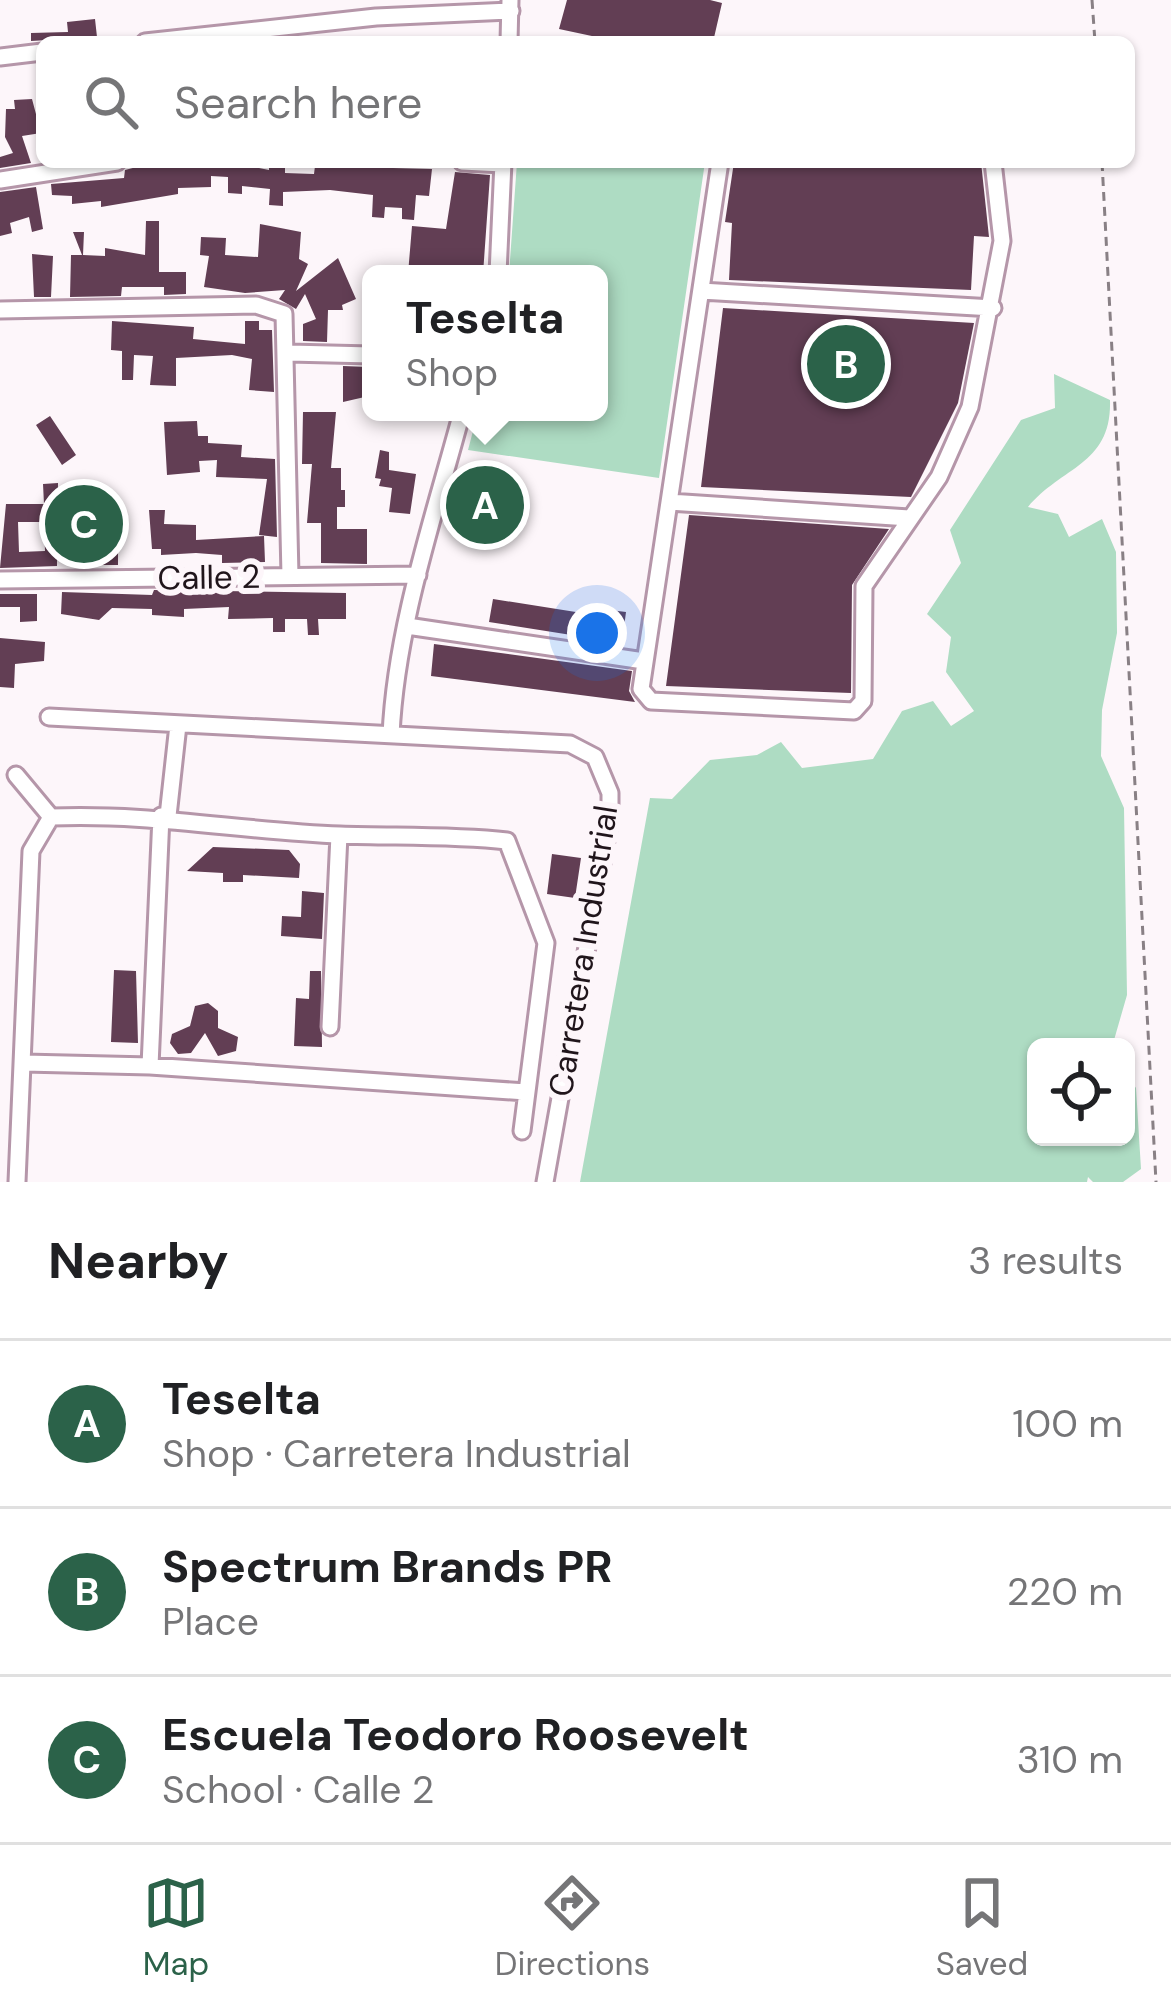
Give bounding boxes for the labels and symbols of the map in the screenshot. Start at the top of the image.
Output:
pin: B [807,319,885,409]
pin: A [446,460,524,550]
pin: C [45,479,123,569]
street label: Calle 2 [157,555,261,599]
your location [567,603,627,663]
street label: Carretera Industrial [539,802,627,1100]

